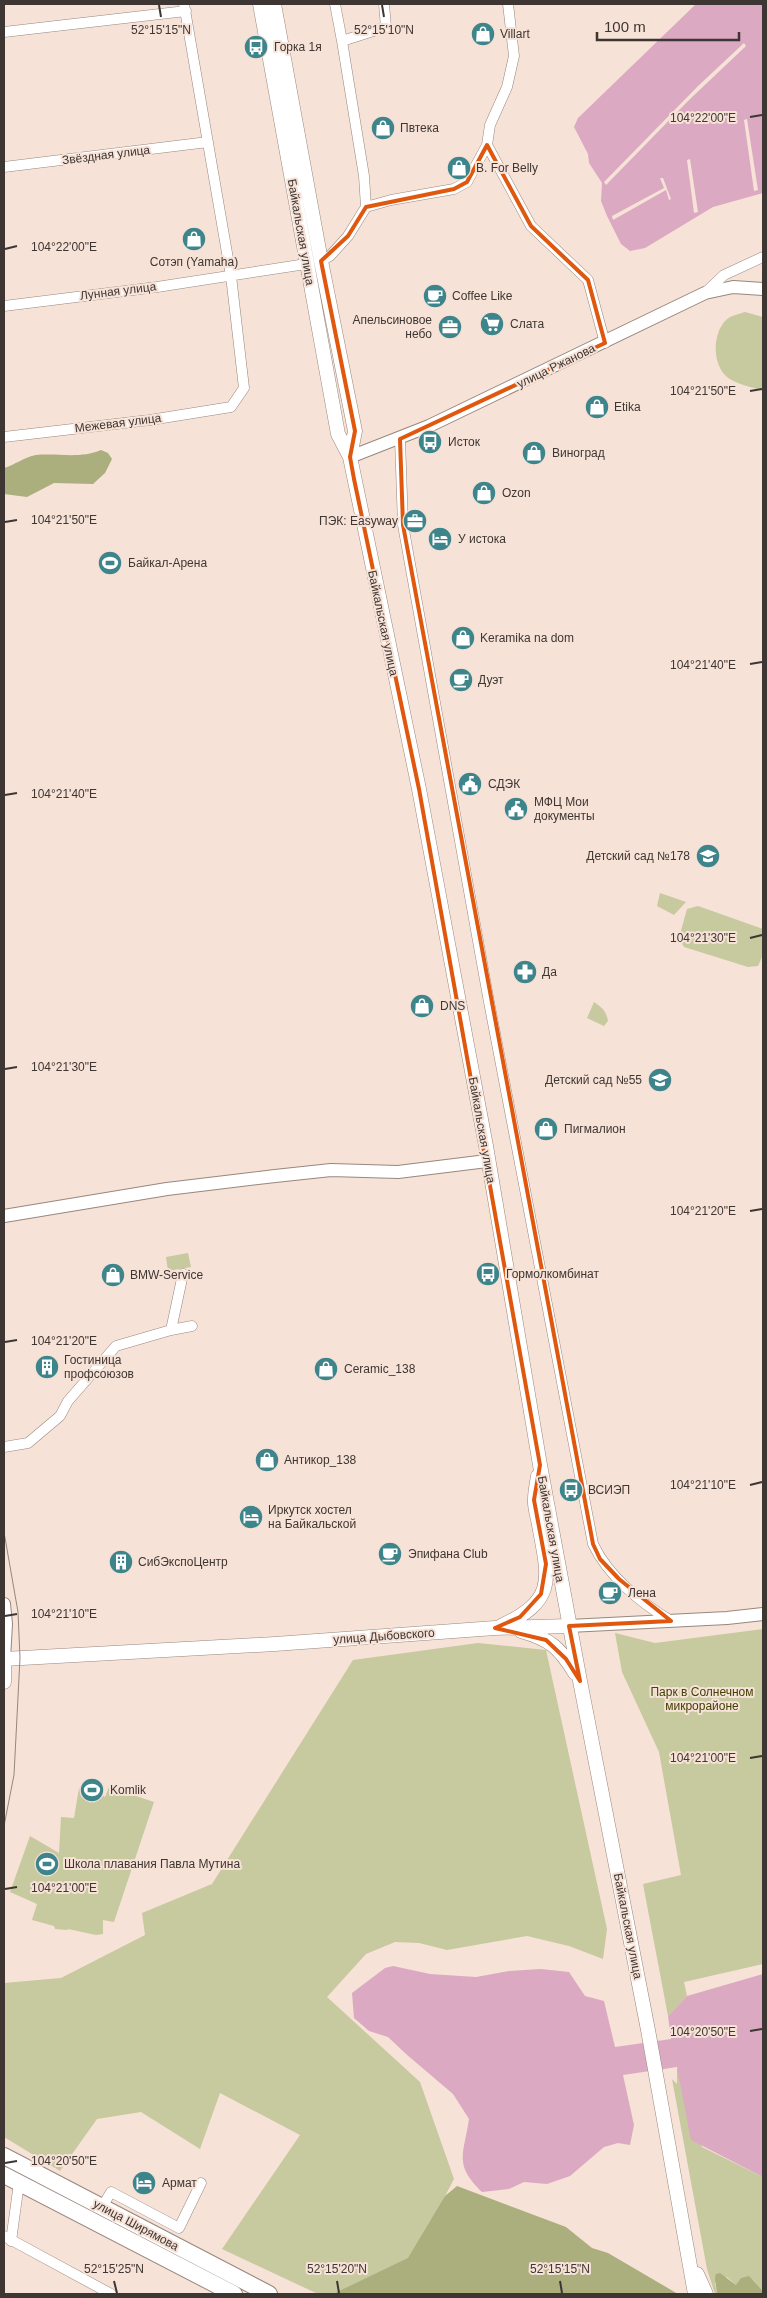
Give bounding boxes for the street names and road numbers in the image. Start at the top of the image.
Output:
street label: Звёздная улица [61,143,151,167]
street label: Байкальская улица [285,178,317,287]
street label: Лунная улица [79,279,157,303]
street label: улица Ржанова [515,341,598,391]
street label: Межевая улица [74,411,162,435]
street label: Байкальская улица [365,569,401,677]
street label: Байкальская улица [466,1076,498,1185]
street label: Байкальская улица [535,1475,567,1584]
street label: улица Дыбовского [333,1625,436,1647]
street label: Байкальская улица [611,1872,645,1981]
street label: улица Ширямова [91,2197,181,2254]

